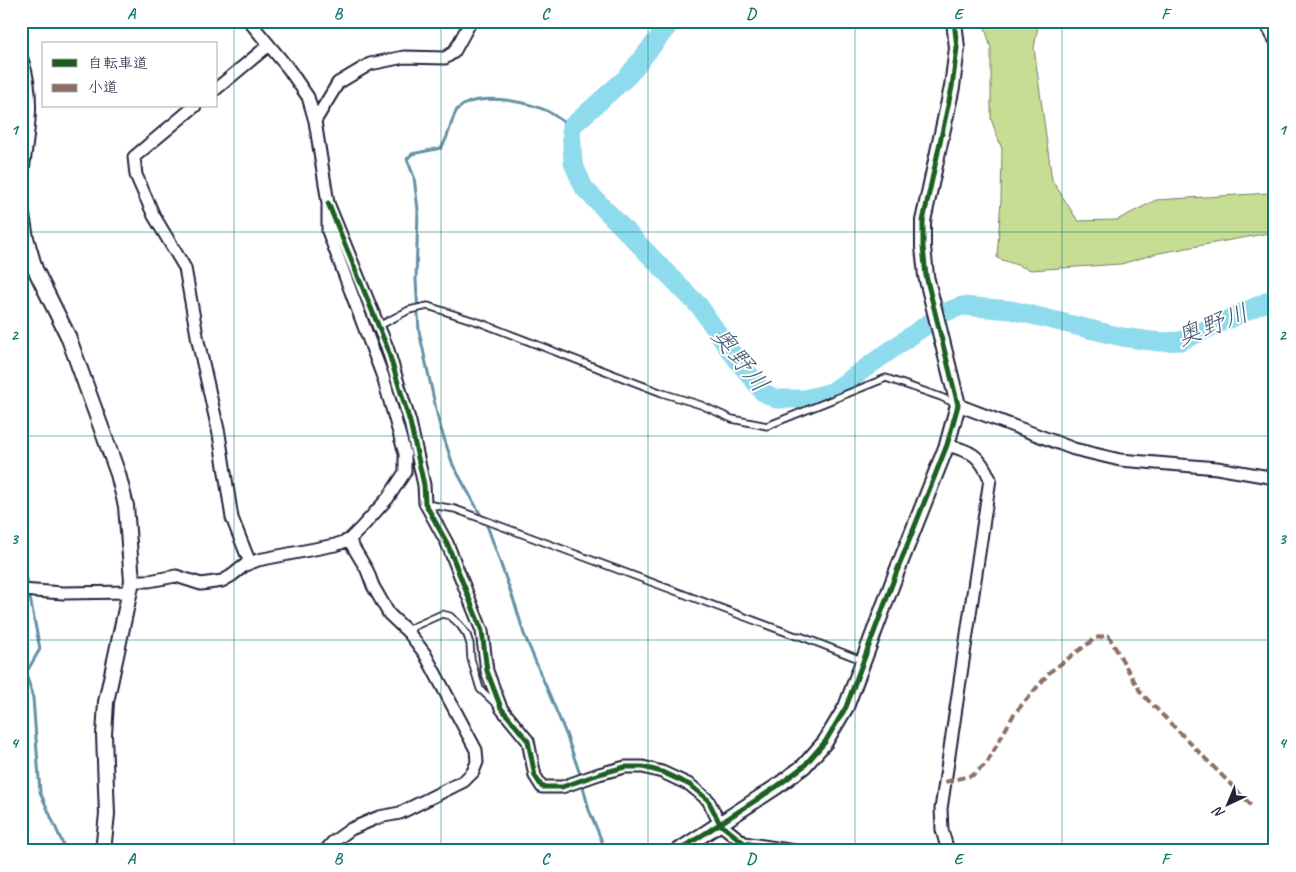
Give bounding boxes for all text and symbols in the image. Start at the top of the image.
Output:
text: A [127,4,137,24]
text: B [334,4,344,24]
text: C [541,4,551,24]
text: D [746,4,757,24]
text: E [954,4,965,24]
text: F [1161,4,1172,24]
legend [42,42,218,108]
text: 自転車道 [88,54,148,73]
text: 小道 [88,78,118,97]
text: 1 [10,120,19,140]
text: 1 [1278,120,1287,140]
water label: 奥野川 [1172,297,1253,353]
water label: 奥野川 [704,320,776,399]
text: 2 [10,325,19,345]
text: 2 [1278,325,1287,345]
text: 3 [10,529,19,549]
text: 3 [1278,529,1287,549]
text: 4 [10,733,19,753]
text: 4 [1278,733,1287,753]
north arrow [1204,780,1254,830]
text: N [1209,802,1228,822]
text: A [127,849,137,869]
text: B [334,849,344,869]
text: C [541,849,551,869]
text: D [746,849,757,869]
text: E [954,849,965,869]
text: F [1161,849,1172,869]

